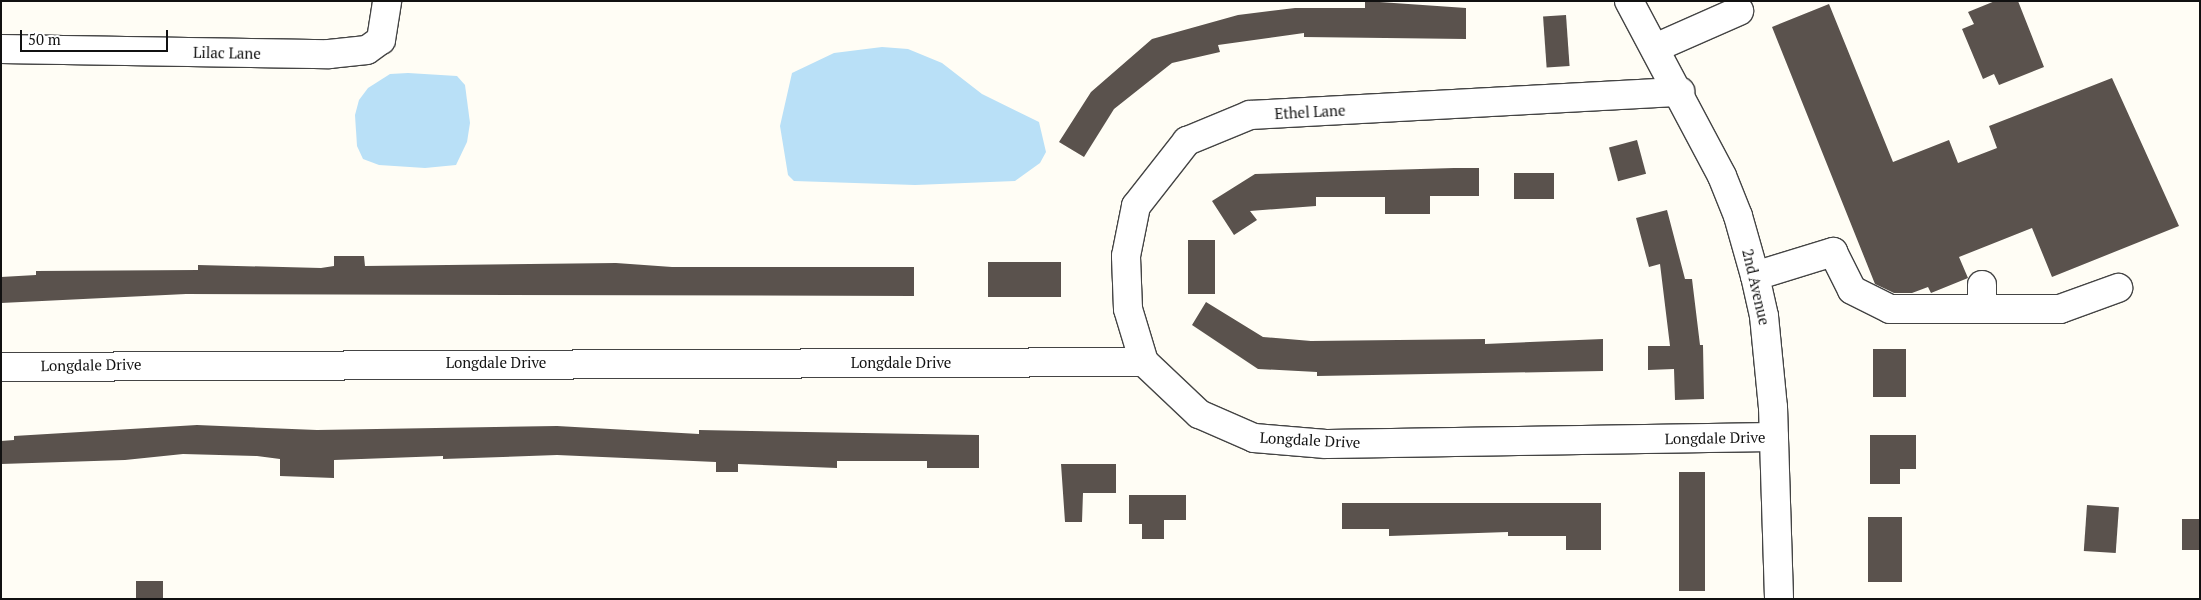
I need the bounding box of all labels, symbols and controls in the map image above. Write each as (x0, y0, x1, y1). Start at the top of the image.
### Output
scale bar (22, 20, 170, 52)
text: 50 m (28, 29, 61, 49)
street label: Lilac Lane (193, 43, 261, 63)
street label: Ethel Lane (1274, 101, 1346, 123)
street label: 2nd Avenue (1738, 247, 1774, 327)
street label: Longdale Drive (446, 354, 546, 372)
street label: Longdale Drive (851, 354, 951, 372)
street label: Longdale Drive (40, 355, 142, 375)
street label: Longdale Drive (1259, 428, 1361, 452)
street label: Longdale Drive (1664, 428, 1766, 448)

